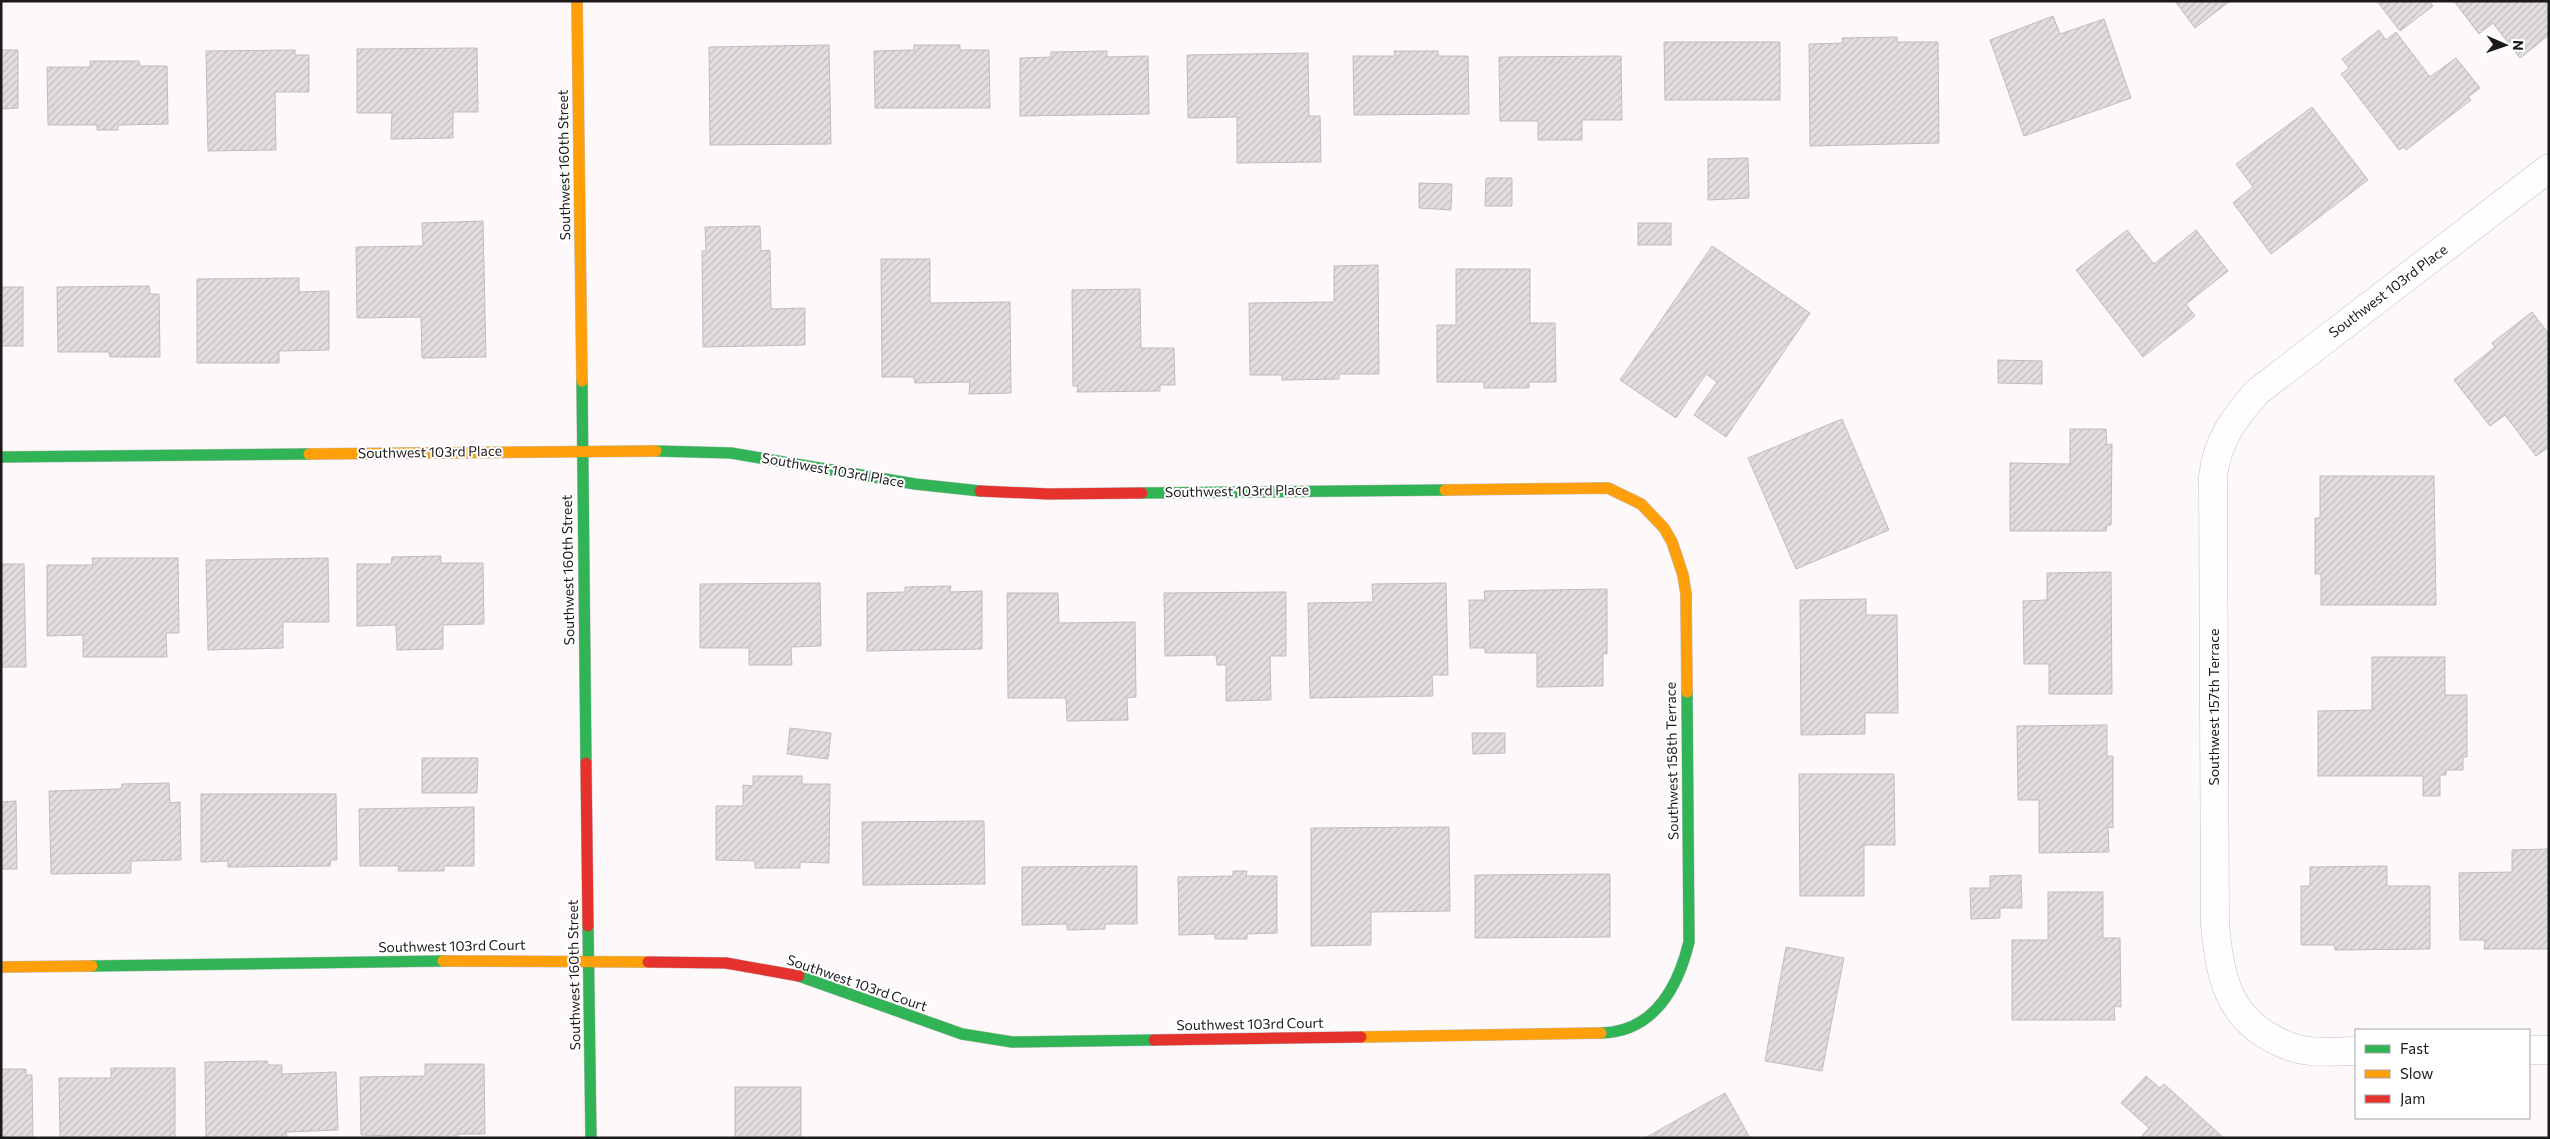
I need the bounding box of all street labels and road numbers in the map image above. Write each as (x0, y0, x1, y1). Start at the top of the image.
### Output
street label: Southwest 160th Street (554, 89, 573, 241)
street label: Southwest 103rd Place (2325, 240, 2450, 341)
street label: Southwest 103rd Place (358, 442, 502, 461)
street label: Southwest 103rd Place (761, 449, 906, 490)
street label: Southwest 103rd Place (1165, 481, 1309, 500)
street label: Southwest 160th Street (558, 494, 577, 646)
street label: Southwest 157th Terrace (2205, 629, 2222, 785)
street label: Southwest 158th Terrace (1662, 682, 1681, 840)
street label: Southwest 160th Street (564, 899, 583, 1051)
street label: Southwest 103rd Court (378, 936, 526, 955)
street label: Southwest 103rd Court (785, 950, 930, 1015)
street label: Southwest 103rd Court (1176, 1014, 1324, 1033)

